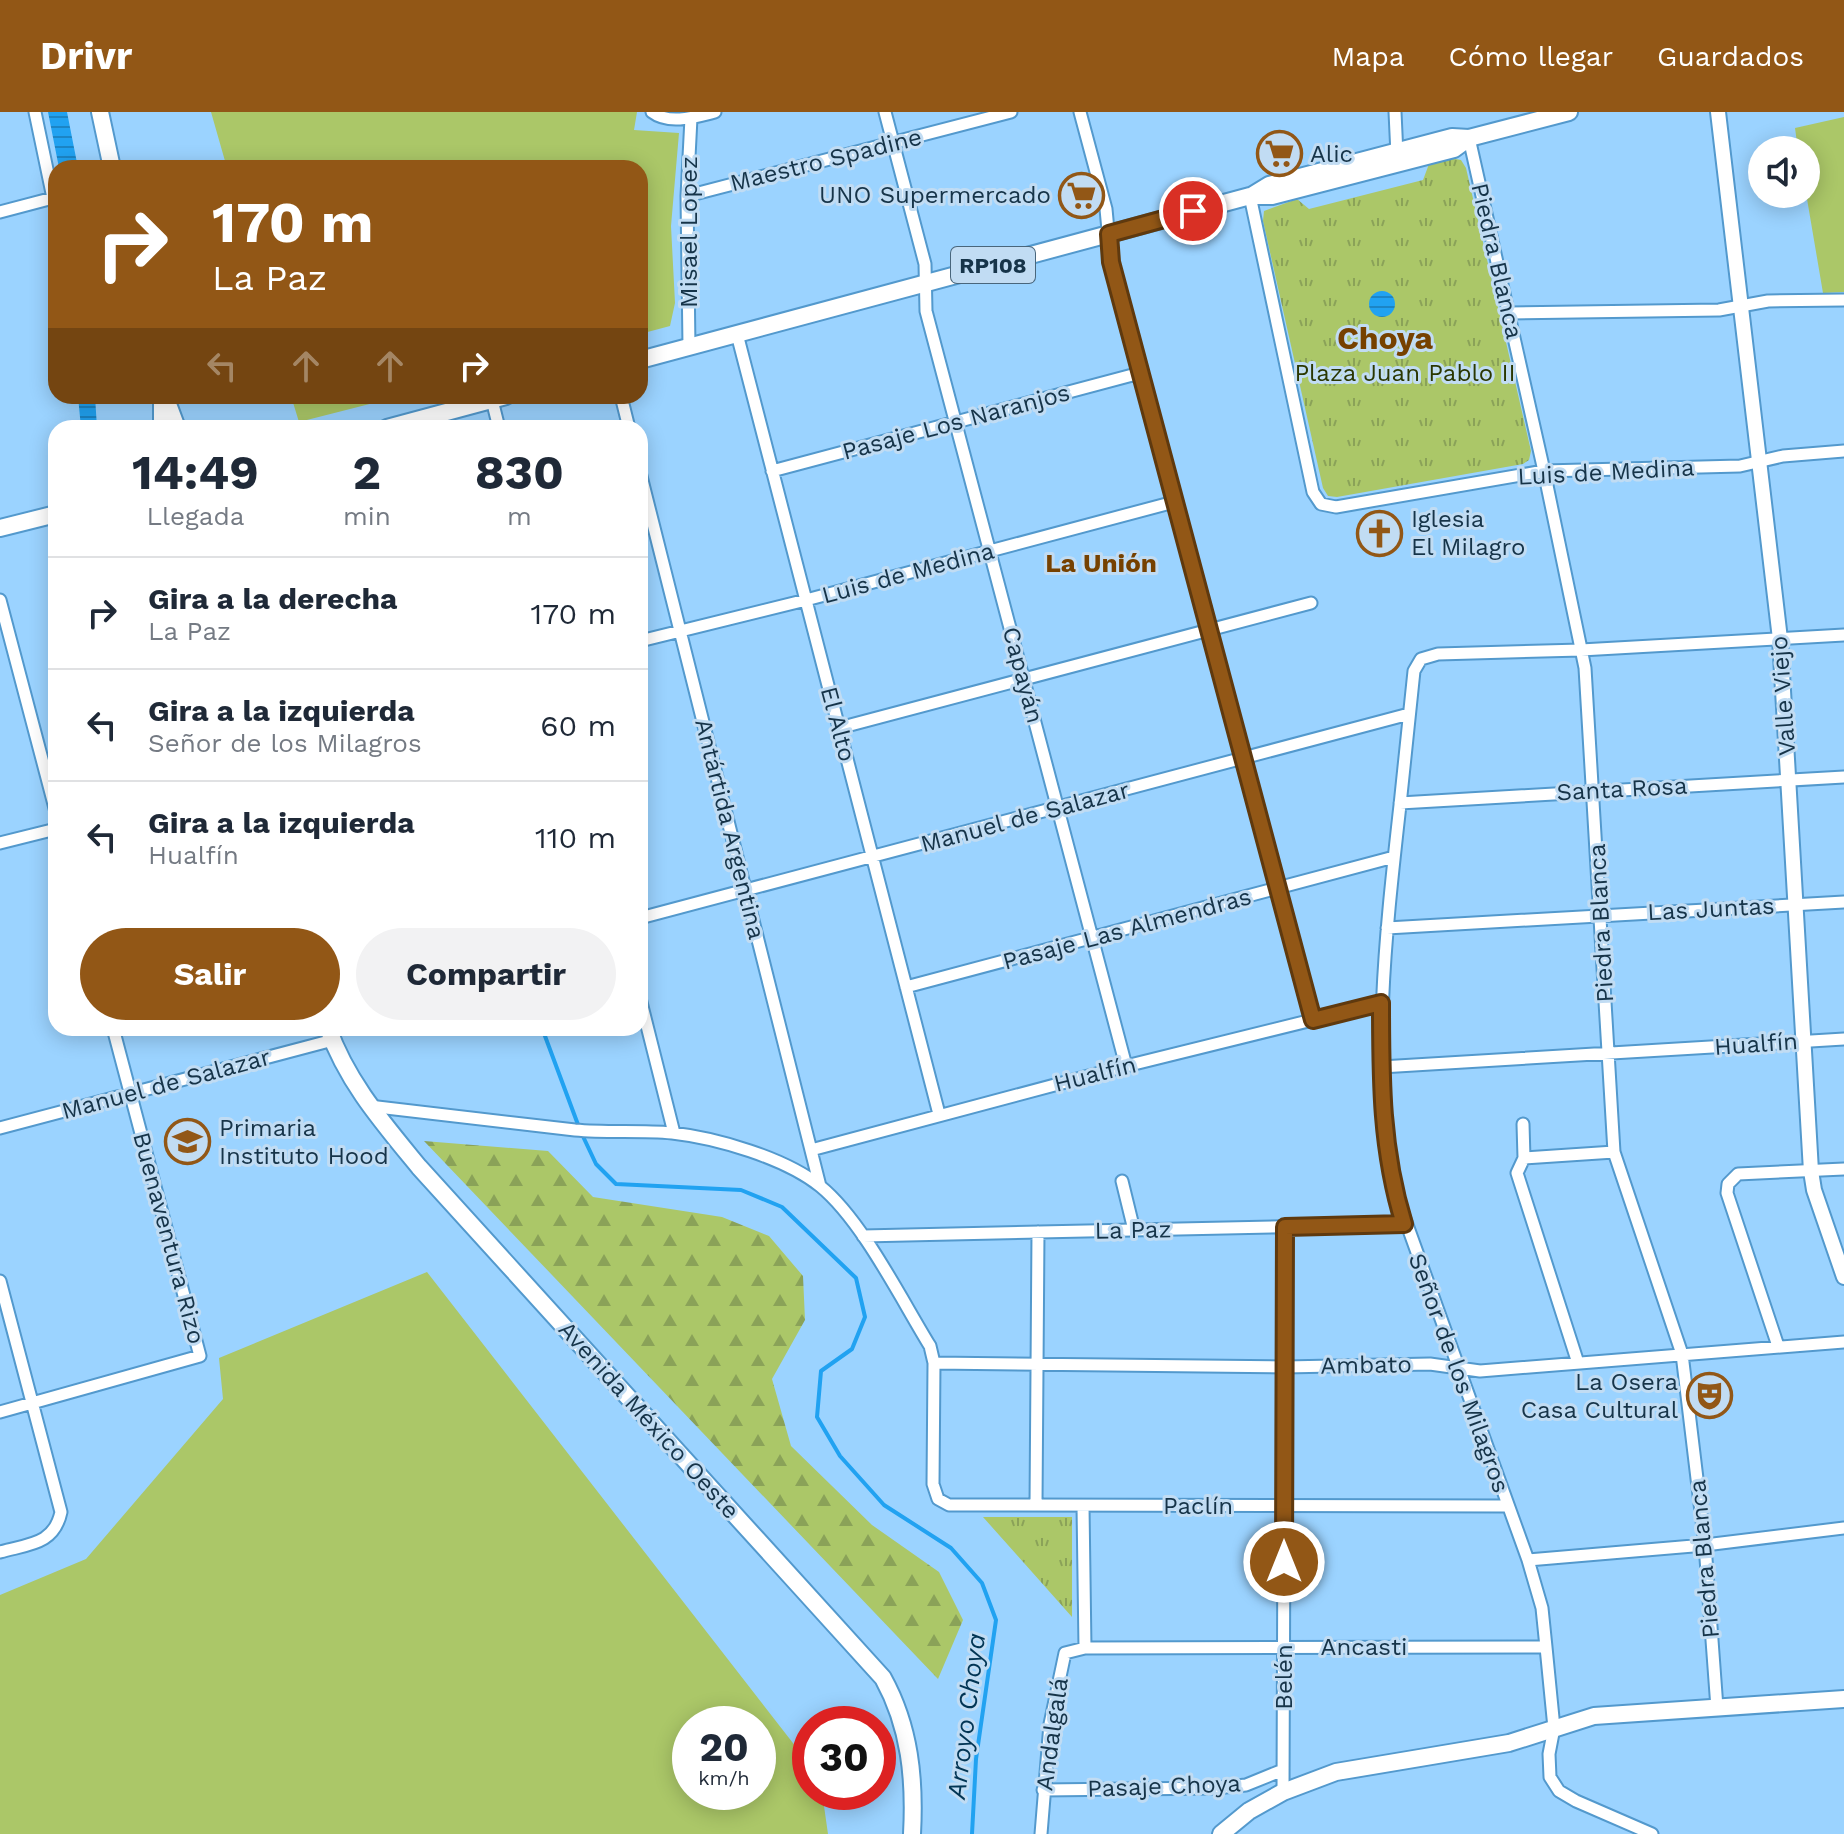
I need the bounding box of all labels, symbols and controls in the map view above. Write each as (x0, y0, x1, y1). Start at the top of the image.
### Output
text: Drivr (40, 34, 132, 78)
text: Mapa (1332, 40, 1405, 73)
text: Cómo llegar (1449, 40, 1613, 73)
text: Guardados (1657, 40, 1804, 73)
street label: Maestro Spadine (727, 123, 925, 197)
supermarket icon: Alic (1255, 130, 1303, 178)
map controls (1748, 136, 1820, 208)
button: sound (1748, 136, 1820, 208)
place label: Alic (1310, 140, 1353, 168)
street label: Misael Lopez (675, 156, 703, 308)
supermarket icon: UNO Supermercado (1058, 171, 1106, 219)
pin (1159, 177, 1227, 245)
street label: Piedra Blanca (1465, 180, 1529, 342)
place label: UNO Supermercado (819, 181, 1051, 209)
icon: arrive (1171, 189, 1215, 233)
text: 170 m (212, 190, 374, 256)
icon: right (80, 192, 184, 296)
road number: RP108 (951, 247, 1035, 283)
text: La Paz (212, 257, 327, 299)
district label: Choya (1337, 319, 1434, 357)
icon: left (200, 344, 244, 388)
icon: ahead (284, 344, 328, 388)
icon: ahead (368, 344, 412, 388)
icon: right (452, 344, 496, 388)
park label: Plaza Juan Pablo II (1294, 359, 1516, 387)
street label: Pasaje Los Naranjos (839, 378, 1073, 466)
text: 14:49 (132, 444, 259, 501)
text: 2 (353, 444, 381, 501)
text: 830 (475, 444, 564, 501)
street label: Luis de Medina (1517, 453, 1695, 491)
text: Llegada (146, 501, 245, 531)
text: min (343, 501, 391, 531)
text: m (507, 501, 532, 531)
place label: Iglesia El Milagro (1411, 505, 1525, 561)
church icon: Iglesia El Milagro (1356, 509, 1404, 557)
street label: Luis de Medina (819, 537, 997, 609)
district label: La Unión (1045, 548, 1157, 578)
text: Gira a la derecha (148, 581, 397, 616)
icon: right (80, 591, 124, 635)
text: 170 m (531, 596, 616, 631)
text: La Paz (148, 616, 231, 646)
street label: Capayán (997, 624, 1049, 726)
street label: Valle Viejo (1765, 635, 1801, 757)
street label: El Alto (815, 684, 861, 764)
text: Gira a la izquierda (148, 693, 415, 728)
icon: left (80, 703, 124, 747)
text: 60 m (540, 708, 616, 743)
street label: Antártida Argentina (689, 716, 771, 942)
text: Señor de los Milagros (148, 728, 422, 758)
street label: Santa Rosa (1556, 772, 1688, 806)
street label: Manuel de Salazar (918, 776, 1133, 858)
text: Gira a la izquierda (148, 805, 415, 840)
icon: left (80, 815, 124, 859)
text: 110 m (535, 820, 616, 855)
text: Hualfín (148, 840, 239, 870)
street label: Piedra Blanca (1583, 843, 1619, 1003)
street label: Pasaje Las Almendras (1000, 882, 1254, 976)
street label: Las Juntas (1647, 892, 1775, 926)
button: Salir (80, 928, 340, 1020)
button: Compartir (356, 928, 616, 1020)
street label: Hualfín (1713, 1027, 1799, 1061)
street label: Manuel de Salazar (59, 1043, 274, 1125)
street label: Hualfín (1051, 1050, 1139, 1098)
place label: Primaria Instituto Hood (219, 1114, 389, 1170)
school or university icon: Primaria Instituto Hood (164, 1118, 212, 1166)
street label: Buenaventura Rizo (127, 1129, 211, 1347)
street label: La Paz (1094, 1215, 1172, 1245)
street label: Señor de los Milagros (1403, 1250, 1515, 1496)
street label: Avenida México Oeste (553, 1315, 745, 1525)
street label: Ambato (1320, 1350, 1412, 1380)
place label: La Osera Casa Cultural (1521, 1368, 1679, 1424)
theatre icon: La Osera Casa Cultural (1685, 1372, 1733, 1420)
street label: Piedra Blanca (1683, 1479, 1725, 1639)
street label: Paclín (1163, 1492, 1233, 1520)
position arrow (1242, 1520, 1326, 1604)
water label: Arroyo Choya (941, 1631, 991, 1801)
street label: Ancasti (1321, 1633, 1407, 1661)
street label: Belén (1270, 1644, 1298, 1710)
street label: Andalgalá (1030, 1676, 1074, 1792)
speed limit sign: 30 (792, 1706, 896, 1810)
text: 20 (699, 1724, 749, 1771)
text: km/h (698, 1766, 750, 1790)
street label: Pasaje Choya (1087, 1769, 1241, 1803)

